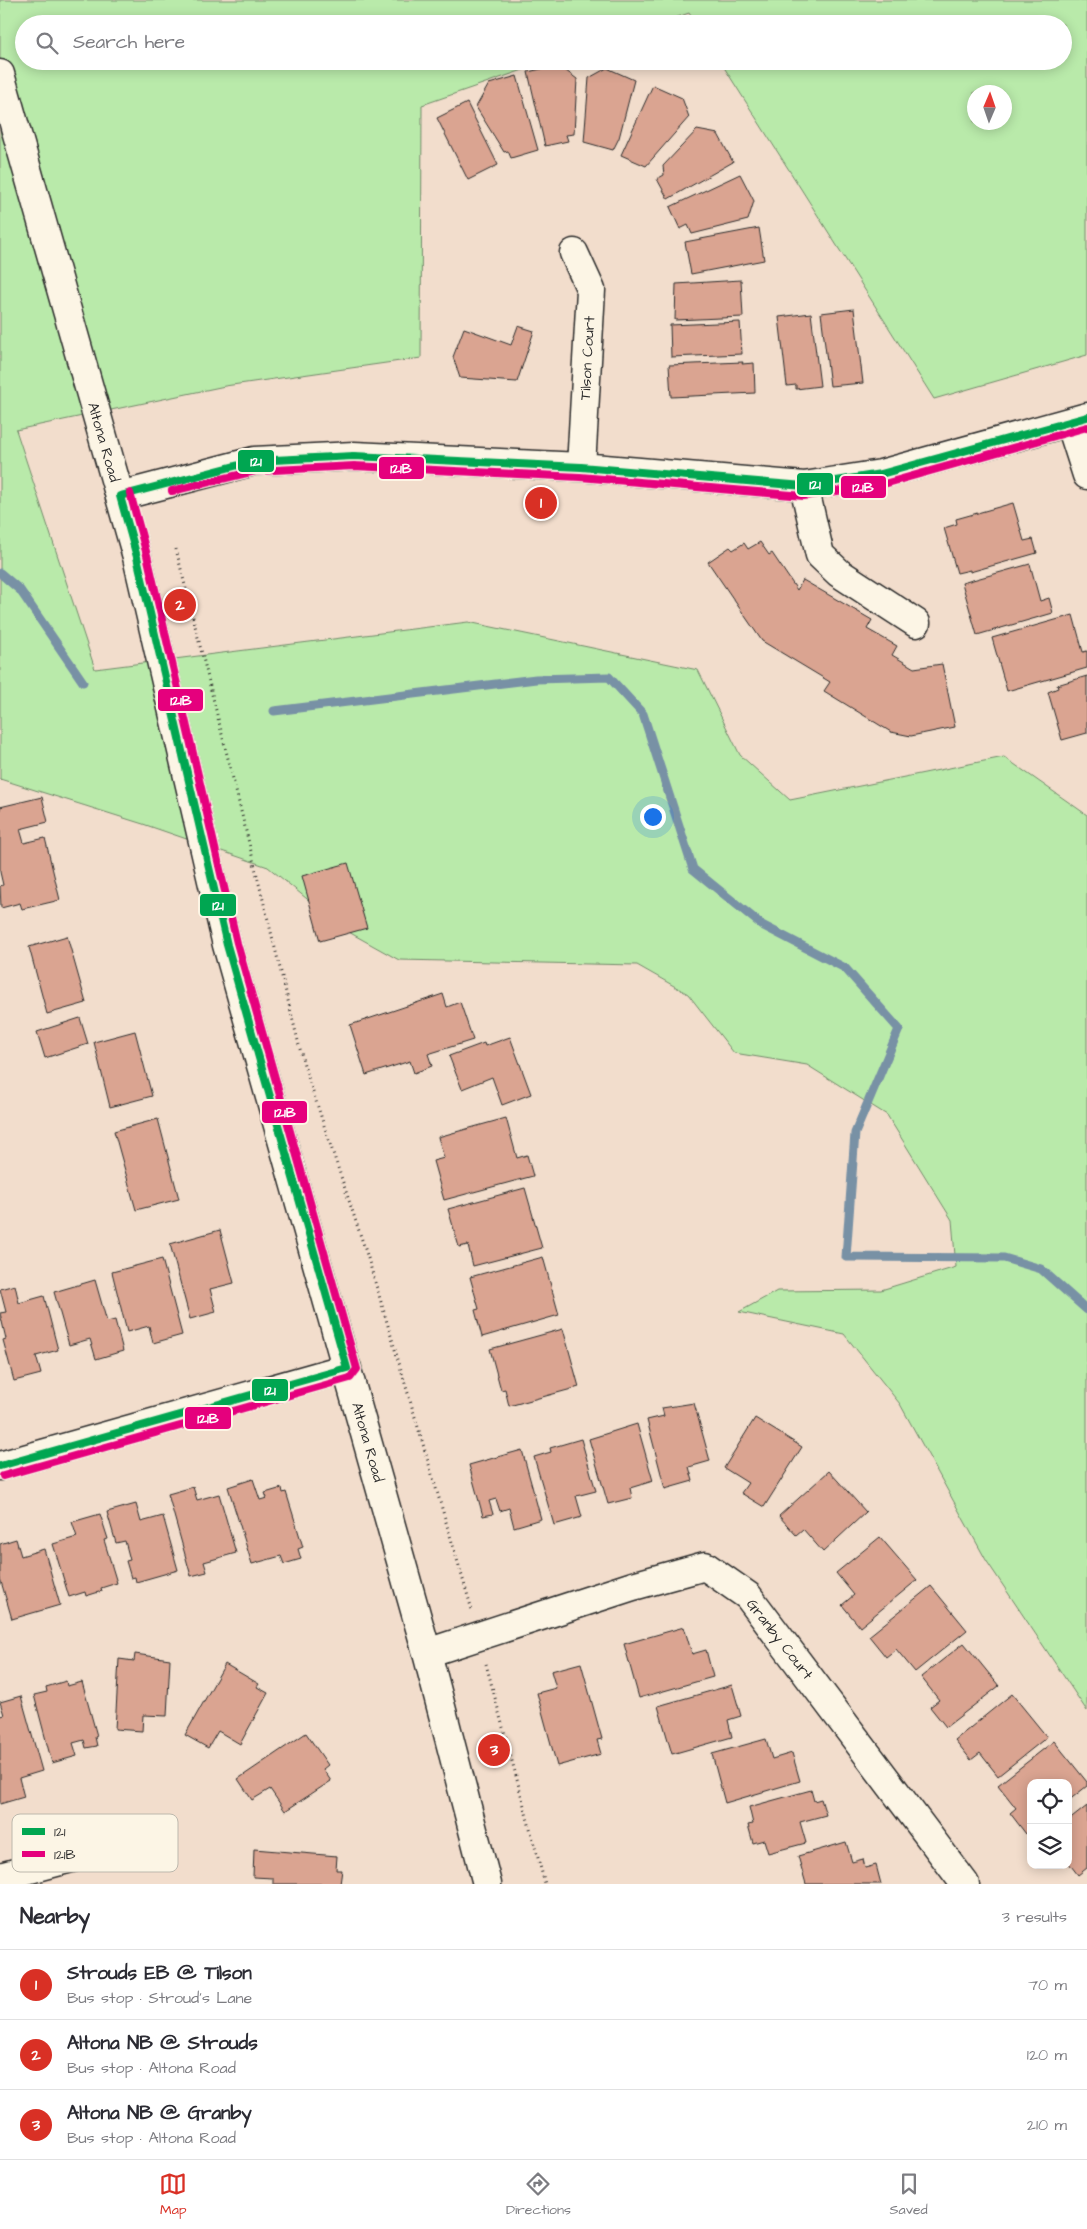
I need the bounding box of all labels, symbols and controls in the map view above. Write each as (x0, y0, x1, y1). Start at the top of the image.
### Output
search box (15, 15, 1072, 70)
icon: search (33, 29, 61, 57)
text: Search here (73, 29, 185, 56)
north arrow (967, 85, 1012, 130)
street label: Tilson Court (575, 315, 600, 401)
street label: Altona Road (82, 400, 125, 485)
line badge: 121 (237, 449, 275, 473)
text: 121 (250, 452, 262, 472)
line badge: 121B (378, 456, 425, 480)
text: 121B (390, 459, 412, 479)
line badge: 121 (796, 472, 834, 496)
text: 121 (809, 475, 821, 495)
line badge: 121B (840, 475, 887, 499)
text: 121B (852, 478, 874, 498)
pin: 1 (525, 484, 557, 522)
pin: 2 (164, 586, 196, 624)
line badge: 121B (157, 688, 204, 712)
text: 121B (170, 691, 192, 711)
your location (640, 804, 666, 830)
line badge: 121 (199, 893, 237, 917)
text: 121 (212, 896, 224, 916)
line badge: 121B (261, 1100, 308, 1124)
text: 121B (274, 1103, 296, 1123)
line badge: 121 (251, 1378, 289, 1402)
text: 121 (264, 1381, 276, 1401)
street label: Altona Road (346, 1400, 389, 1485)
line badge: 121B (184, 1406, 232, 1430)
text: 121B (197, 1409, 219, 1429)
street label: Granby Court (741, 1594, 818, 1685)
pin: 3 (478, 1731, 510, 1769)
map controls (1027, 1779, 1072, 1869)
button: locate (1027, 1779, 1072, 1824)
legend (12, 1814, 178, 1872)
text: 121 (54, 1822, 66, 1842)
button: layers (1027, 1824, 1072, 1869)
text: 121B (54, 1845, 76, 1865)
text: Nearby (20, 1902, 90, 1931)
text: 3 results (1002, 1906, 1067, 1928)
text: Strouds EB @ Tilson (67, 1960, 252, 1987)
text: 1 (35, 1974, 37, 1996)
text: 70 m (1028, 1974, 1067, 1996)
text: Bus stop · Stroud's Lane (67, 1987, 252, 2009)
text: Altona NB @ Strouds (67, 2030, 258, 2057)
text: 2 (31, 2044, 41, 2066)
text: 120 m (1027, 2044, 1067, 2066)
text: Bus stop · Altona Road (67, 2057, 236, 2079)
text: Altona NB @ Granby (67, 2100, 252, 2127)
text: 3 (32, 2114, 40, 2136)
text: 210 m (1027, 2114, 1067, 2136)
text: Bus stop · Altona Road (67, 2127, 236, 2149)
tab: Map (159, 2170, 187, 2220)
tab: Directions (506, 2170, 571, 2220)
tab: Saved (890, 2170, 928, 2220)

